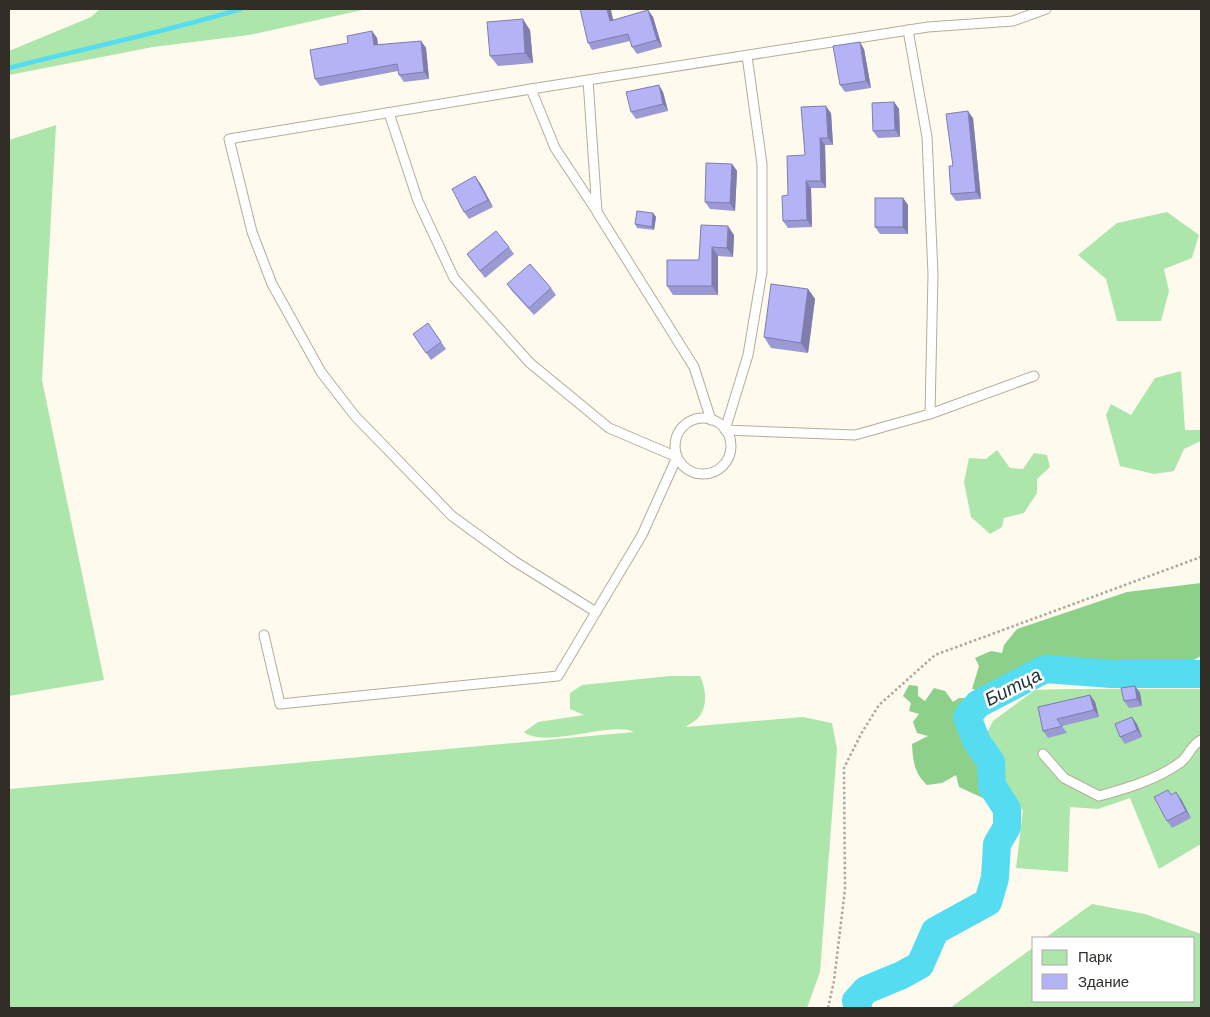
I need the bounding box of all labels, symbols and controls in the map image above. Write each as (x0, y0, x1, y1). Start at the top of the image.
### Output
water label: Битца (980, 662, 1046, 712)
legend (1032, 937, 1195, 1002)
text: Парк (1078, 947, 1112, 967)
text: Здание (1078, 972, 1129, 992)

